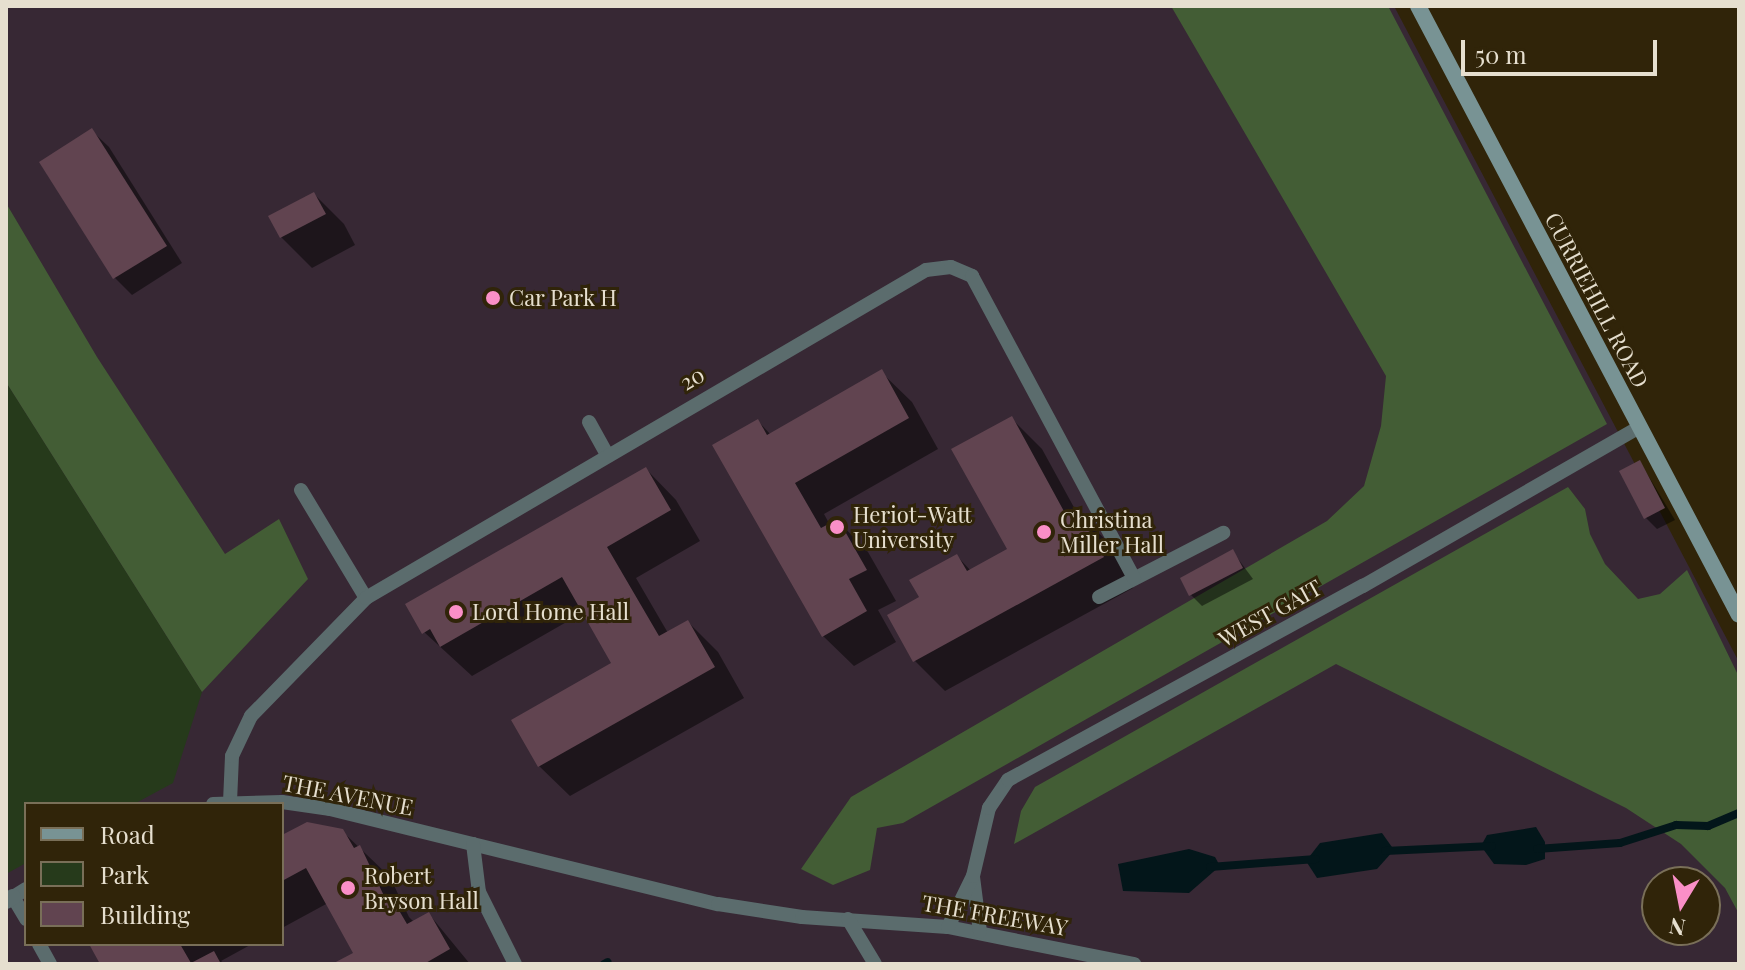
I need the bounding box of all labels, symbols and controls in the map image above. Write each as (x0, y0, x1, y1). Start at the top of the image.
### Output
scale bar (1465, 24, 1661, 74)
text: 50 m (1475, 38, 1527, 70)
street label: CURRIEHILL ROAD (1540, 208, 1654, 392)
place label: Car Park H (509, 285, 618, 311)
marker: Car Park H (484, 289, 502, 307)
street label: 20 (675, 361, 709, 395)
place label: Heriot-Watt University (853, 501, 972, 552)
place label: Christina Miller Hall (1060, 506, 1164, 558)
marker: Heriot-Watt University (828, 518, 846, 536)
marker: Christina Miller Hall (1035, 523, 1053, 541)
street label: WEST GAIT (1214, 574, 1326, 652)
place label: Lord Home Hall (472, 599, 629, 625)
marker: Lord Home Hall (447, 603, 465, 621)
street label: THE AVENUE (280, 769, 416, 821)
legend (24, 802, 284, 946)
text: Road (100, 818, 155, 850)
text: Park (100, 858, 149, 890)
place label: Robert Bryson Hall (364, 862, 479, 914)
north arrow (1641, 866, 1721, 946)
marker: Robert Bryson Hall (339, 879, 357, 897)
street label: THE FREEWAY (920, 889, 1070, 941)
text: Building (100, 898, 190, 930)
text: N (1667, 912, 1688, 944)

